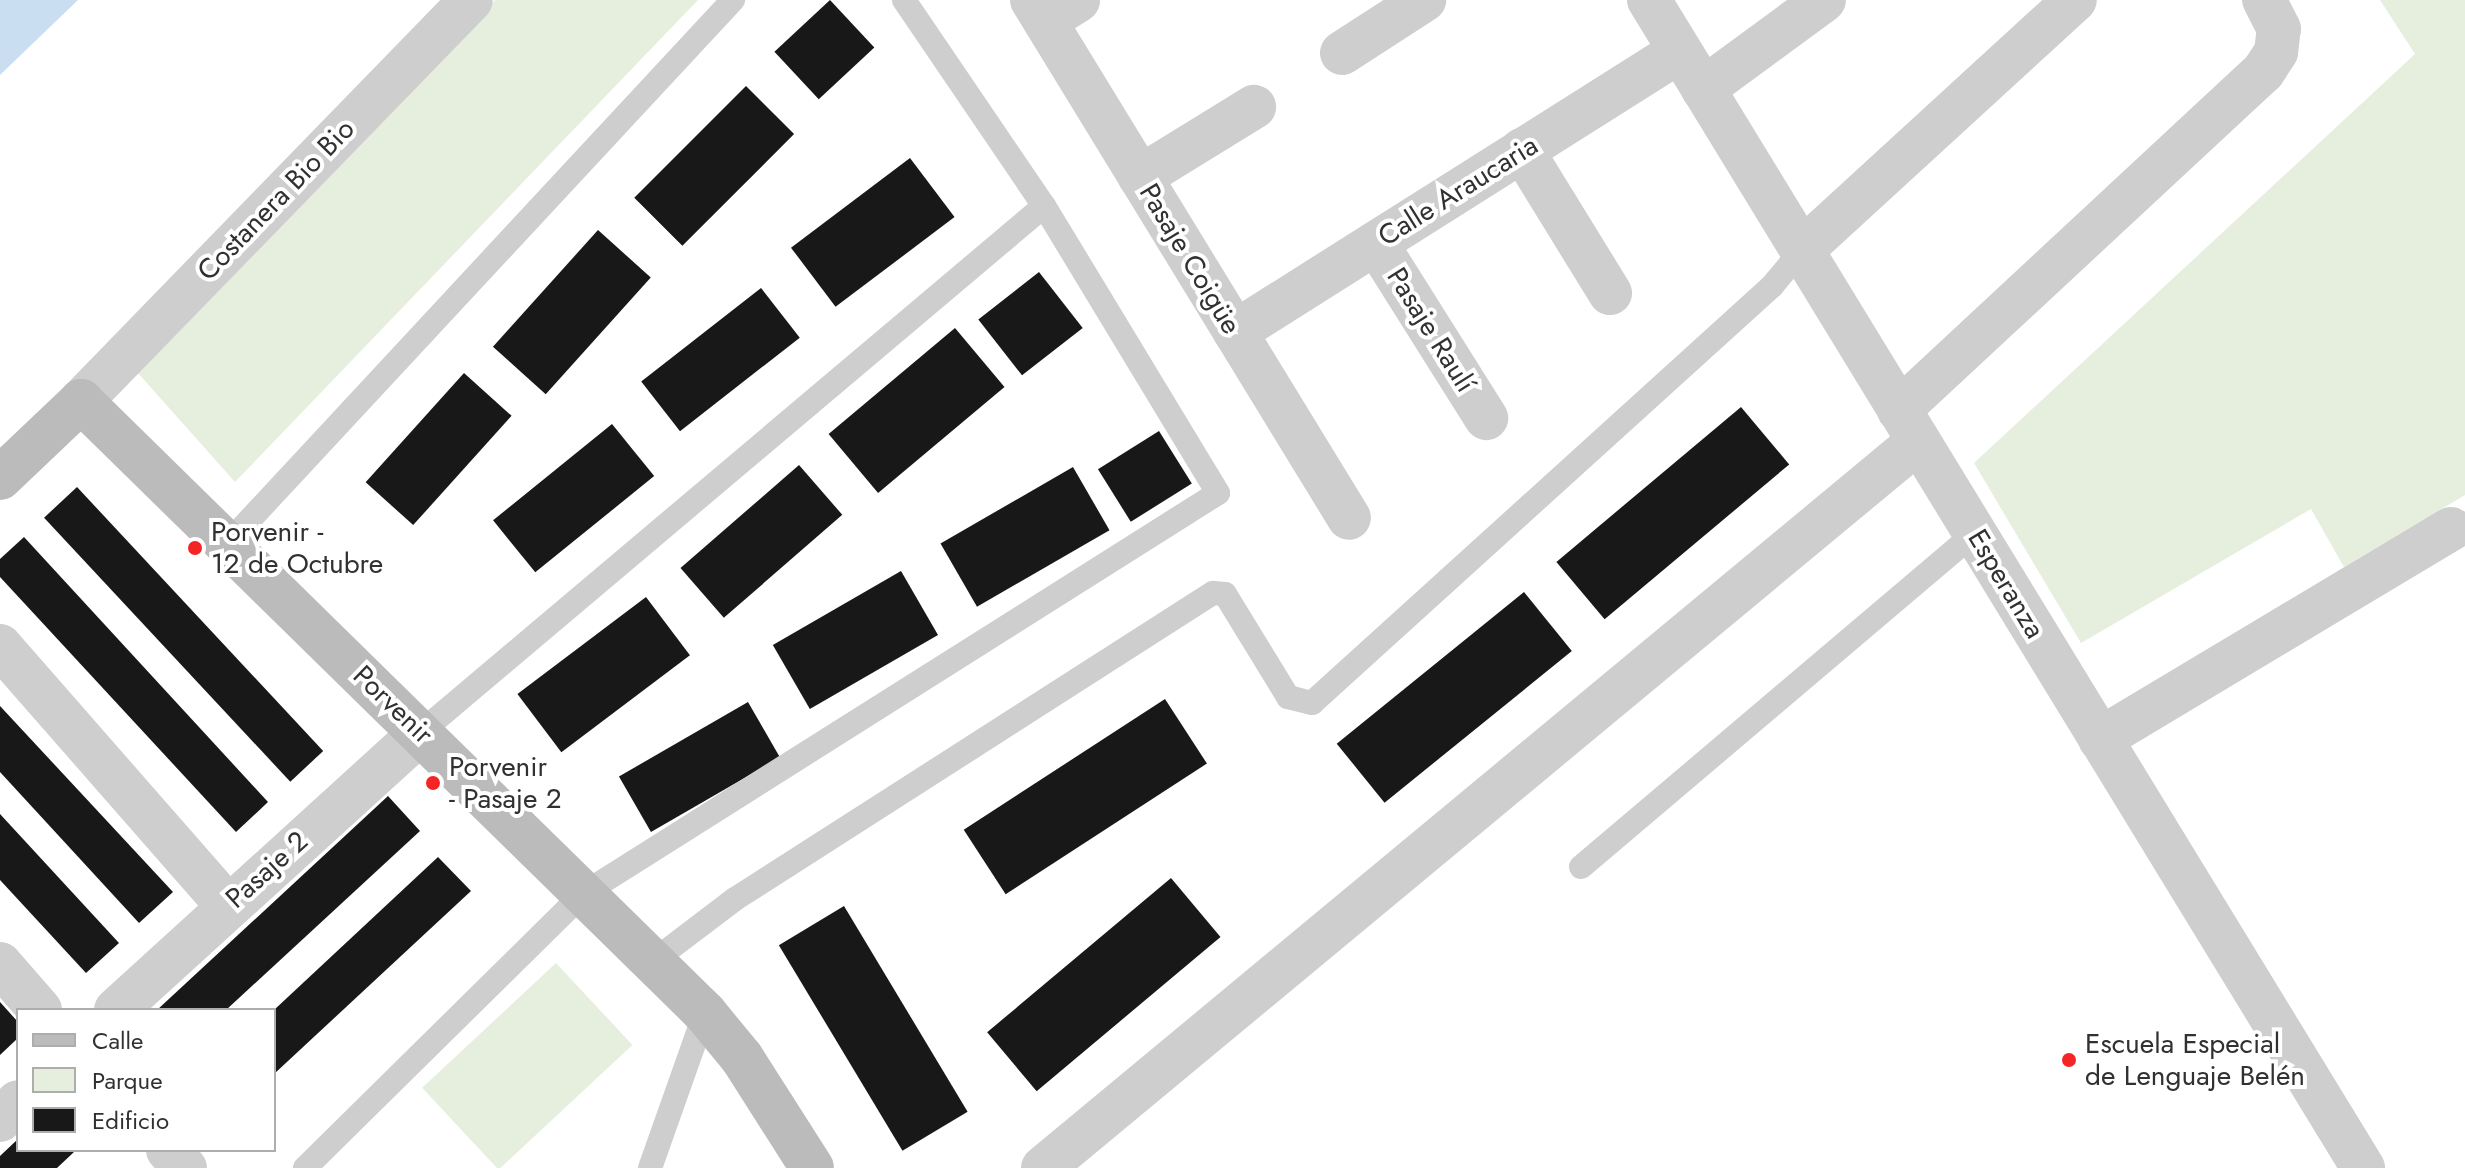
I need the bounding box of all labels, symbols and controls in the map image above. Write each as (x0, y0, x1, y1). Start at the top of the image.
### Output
street label: Costanera Bio Bio (191, 112, 361, 288)
street label: Calle Araucaria (1372, 129, 1544, 253)
street label: Pasaje Coigüe (1132, 178, 1248, 340)
street label: Pasaje Raulí (1380, 262, 1482, 398)
place label: Porvenir - 12 de Octubre (211, 515, 383, 581)
street label: Esperanza (1960, 523, 2052, 645)
marker: Porvenir - 12 de Octubre (186, 539, 204, 557)
street label: Porvenir (346, 659, 440, 751)
place label: Porvenir - Pasaje 2 (449, 750, 562, 816)
marker: Porvenir - Pasaje 2 (424, 774, 442, 792)
street label: Pasaje 2 (219, 825, 315, 915)
legend (16, 1008, 276, 1152)
text: Calle (92, 1023, 143, 1058)
place label: Escuela Especial de Lenguaje Belén (2085, 1027, 2305, 1093)
marker: Escuela Especial de Lenguaje Belén (2060, 1051, 2078, 1069)
text: Parque (92, 1063, 163, 1098)
text: Edificio (92, 1103, 169, 1138)

